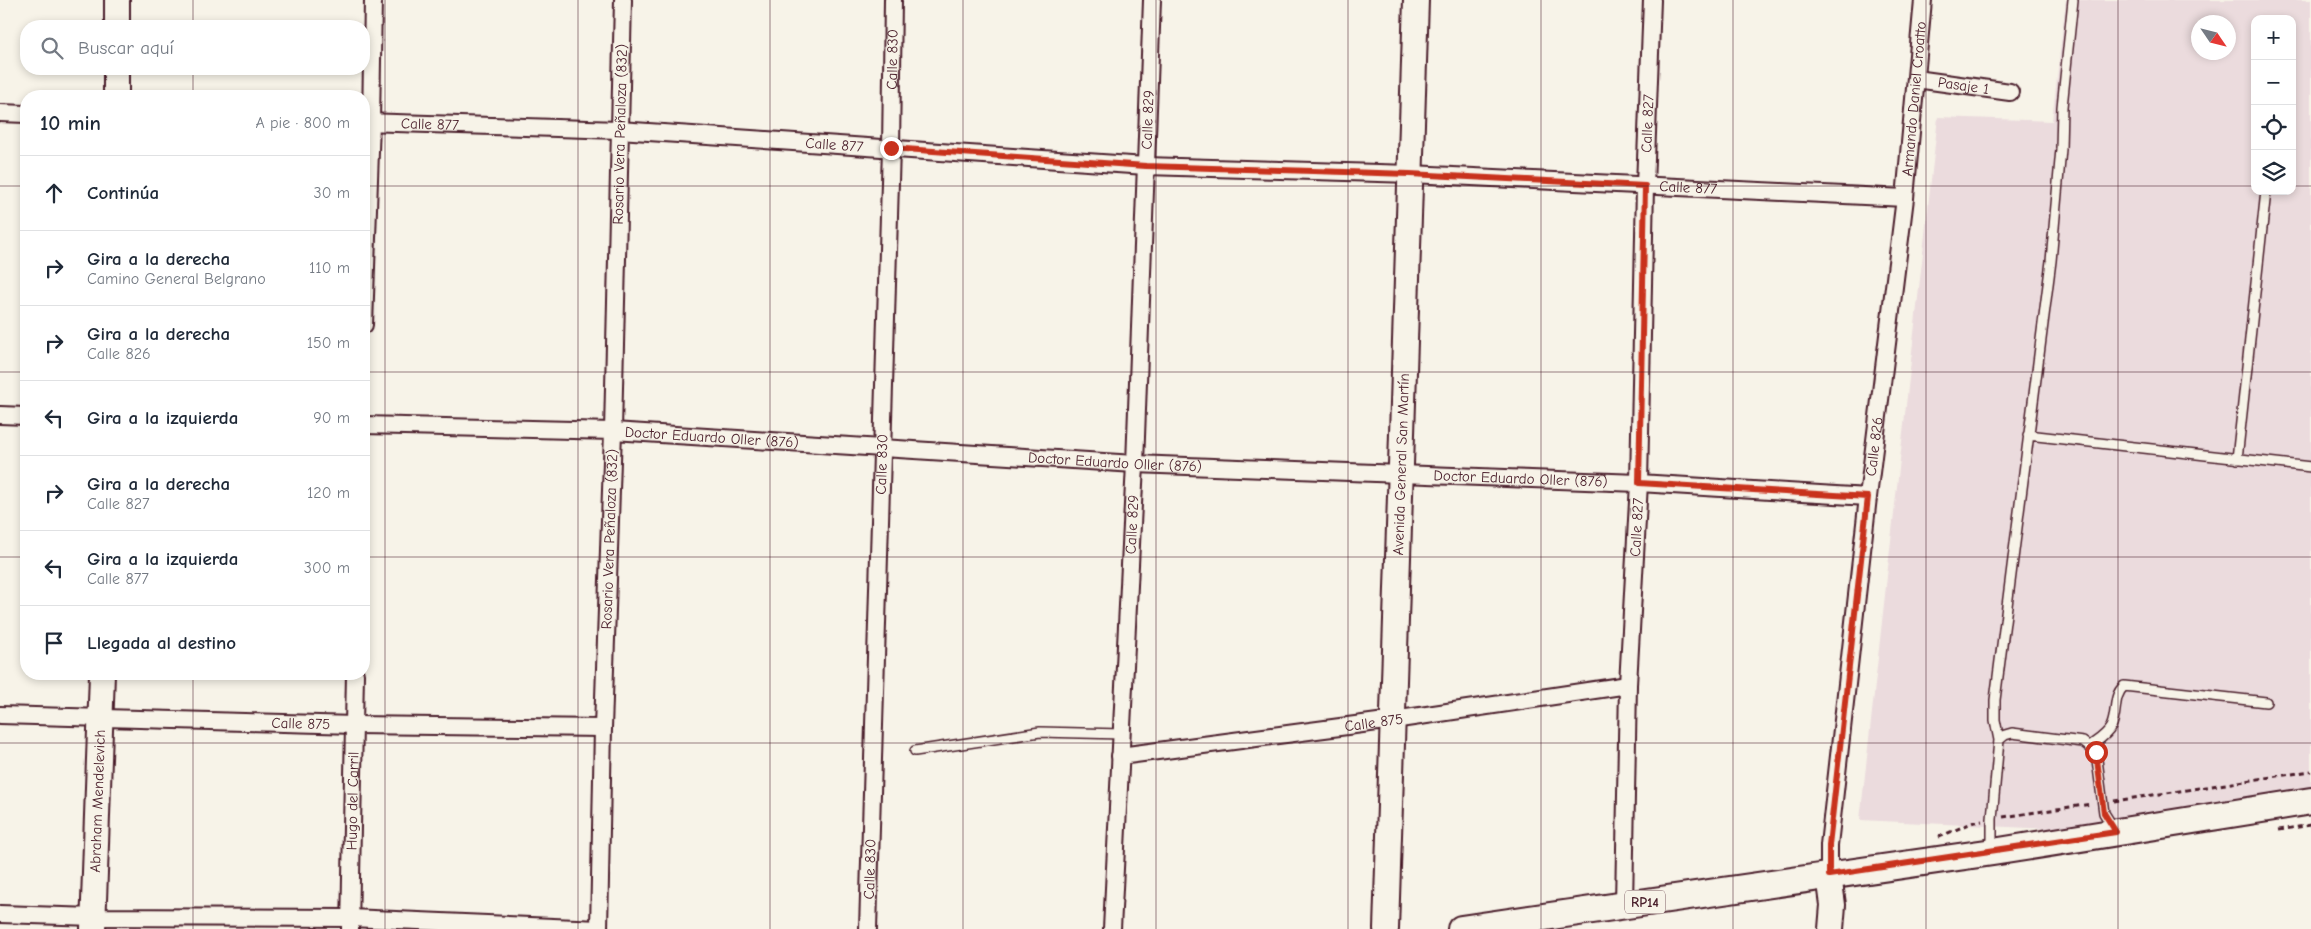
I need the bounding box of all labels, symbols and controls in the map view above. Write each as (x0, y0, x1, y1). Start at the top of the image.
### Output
north arrow (2191, 15, 2236, 60)
map controls (2251, 15, 2296, 195)
button: + (2251, 15, 2296, 60)
search box (20, 20, 370, 75)
street label: Armando Daniel Croatto (1898, 21, 1930, 177)
street label: Calle 830 (883, 29, 902, 90)
icon: search (38, 34, 66, 62)
text: Buscar aquí (78, 37, 174, 59)
street label: Rosario Vera Peñaloza (832) (609, 44, 631, 225)
button: − (2251, 60, 2296, 105)
street label: Pasaje 1 (1937, 73, 1990, 98)
street label: Calle 829 (1138, 90, 1158, 150)
street label: Calle 827 (1637, 94, 1657, 153)
button: locate (2251, 105, 2296, 150)
text: 10 min (40, 111, 101, 135)
text: A pie · 800 m (255, 114, 350, 132)
street label: Calle 877 (401, 114, 459, 134)
street label: Calle 877 (805, 134, 864, 156)
route end (880, 137, 903, 160)
button: layers (2251, 150, 2296, 195)
street label: Calle 877 (1659, 177, 1718, 198)
icon: ahead (40, 179, 68, 207)
text: Continúa (87, 182, 159, 204)
text: 30 m (314, 184, 350, 202)
text: Gira a la derecha (87, 248, 230, 270)
icon: right (40, 254, 68, 282)
text: 110 m (309, 259, 350, 277)
text: Camino General Belgrano (87, 270, 266, 288)
text: Gira a la derecha (87, 323, 230, 345)
icon: right (40, 329, 68, 357)
text: 150 m (307, 334, 350, 352)
text: Calle 826 (87, 345, 151, 363)
street label: Avenida General San Martín (1389, 373, 1413, 556)
icon: left (40, 404, 68, 432)
text: Gira a la izquierda (87, 407, 238, 429)
text: 90 m (313, 409, 350, 427)
street label: Calle 826 (1862, 416, 1887, 477)
street label: Doctor Eduardo Oller (876) (624, 423, 799, 452)
street label: Calle 830 (872, 434, 892, 495)
street label: Doctor Eduardo Oller (876) (1027, 448, 1202, 476)
street label: Rosario Vera Peñaloza (832) (597, 449, 621, 630)
street label: Doctor Eduardo Oller (876) (1433, 466, 1608, 491)
text: Gira a la derecha (87, 473, 230, 495)
icon: right (40, 479, 68, 507)
text: 120 m (307, 484, 350, 502)
street label: Calle 829 (1122, 494, 1142, 555)
text: Calle 827 (87, 495, 150, 513)
street label: Calle 827 (1626, 497, 1647, 557)
text: Gira a la izquierda (87, 548, 238, 570)
icon: left (40, 554, 68, 582)
text: 300 m (304, 559, 350, 577)
text: Calle 877 (87, 570, 149, 588)
icon: arrive (40, 629, 68, 657)
text: Llegada al destino (87, 632, 236, 654)
street label: Calle 875 (1343, 710, 1404, 735)
street label: Calle 875 (271, 714, 331, 733)
street label: Abraham Mendelevich (86, 729, 109, 873)
route start (2085, 741, 2108, 764)
street label: Hugo del Carril (343, 751, 362, 851)
street label: Calle 830 (860, 838, 880, 900)
road number: RP14 (1625, 890, 1665, 914)

